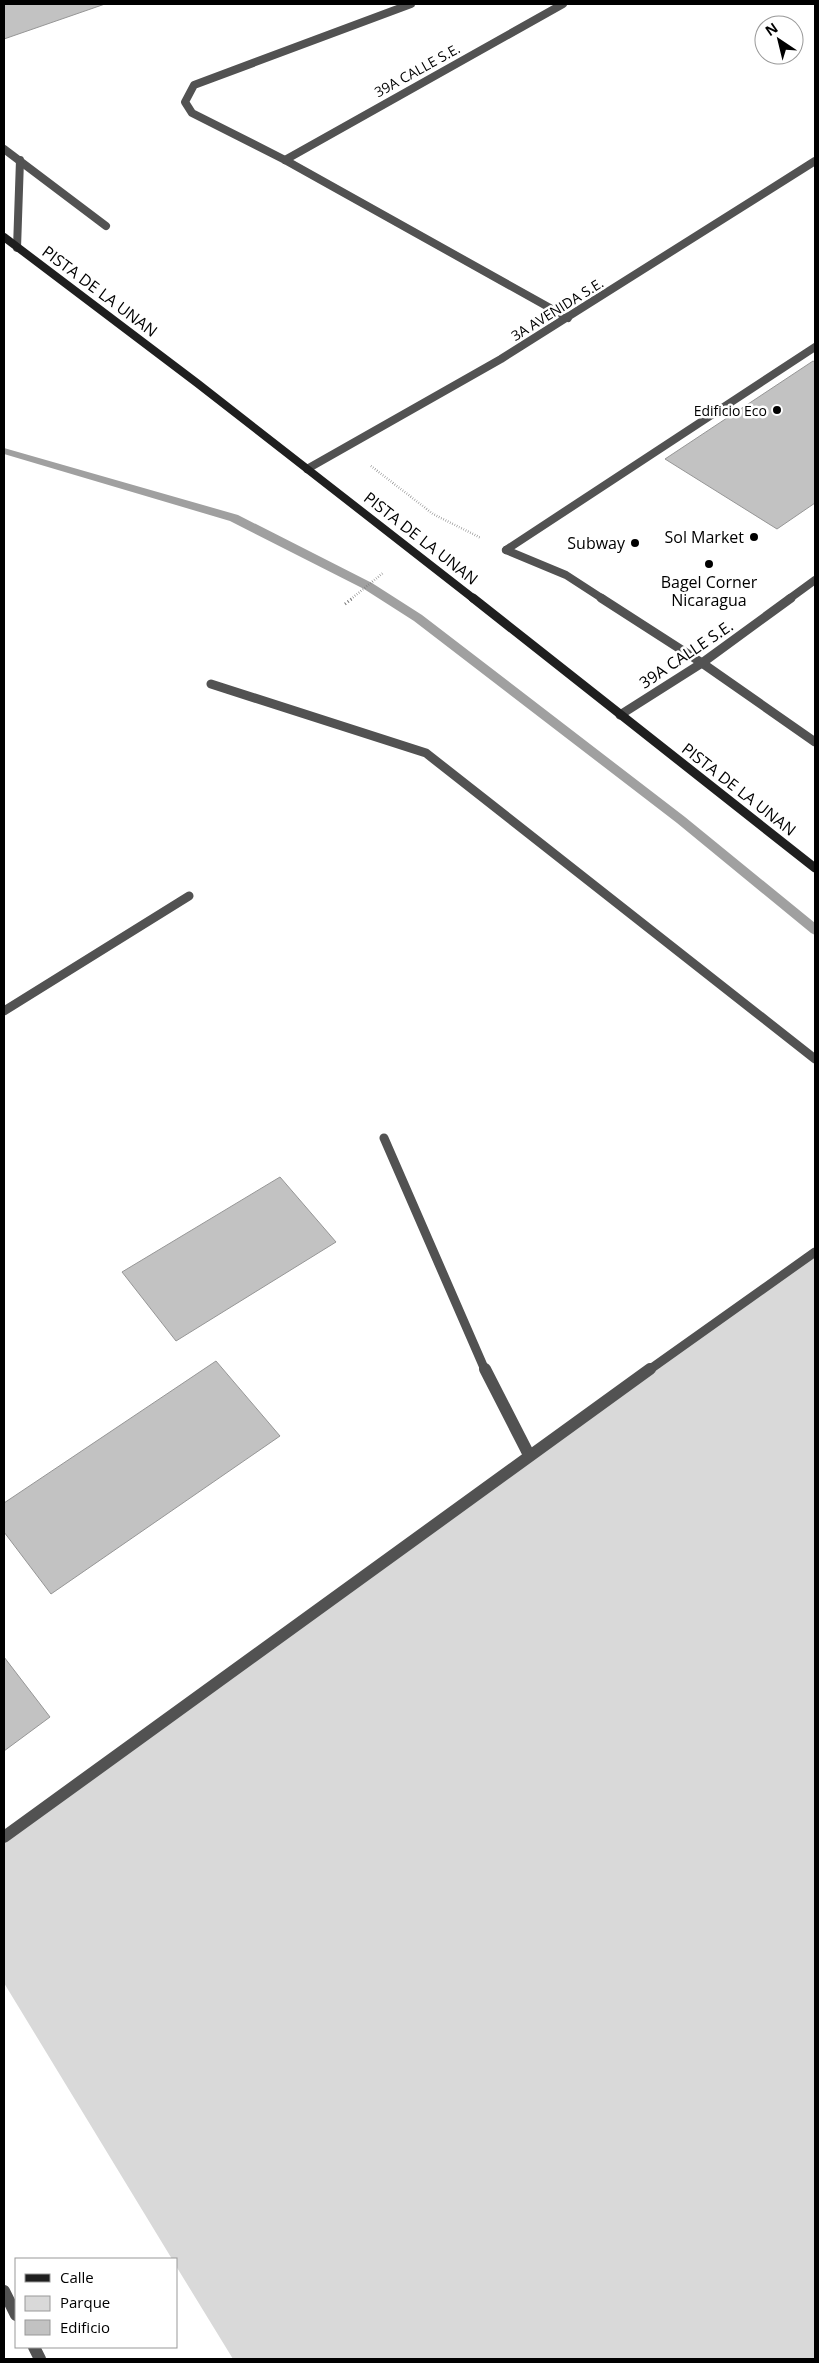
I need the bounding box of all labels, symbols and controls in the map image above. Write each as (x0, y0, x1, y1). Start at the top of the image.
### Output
north arrow (754, 15, 804, 65)
text: N (761, 18, 781, 40)
street label: 39A CALLE S.E. (371, 39, 463, 101)
street label: PISTA DE LA UNAN (38, 240, 162, 342)
street label: 3A AVENIDA S.E. (507, 273, 607, 345)
place label: Edificio Eco (694, 401, 767, 420)
marker: Edificio Eco (771, 404, 783, 416)
street label: PISTA DE LA UNAN (359, 487, 483, 589)
place label: Sol Market (664, 526, 744, 548)
marker: Sol Market (748, 531, 760, 543)
place label: Subway (567, 532, 626, 554)
marker: Subway (629, 537, 641, 549)
marker: Bagel Corner Nicaragua (703, 558, 715, 570)
place label: Bagel Corner Nicaragua (661, 571, 758, 611)
street label: 39A CALLE S.E. (635, 615, 737, 693)
street label: PISTA DE LA UNAN (677, 738, 801, 840)
legend (15, 2258, 178, 2348)
text: Calle (60, 2267, 94, 2287)
text: Parque (60, 2292, 110, 2312)
text: Edificio (60, 2317, 110, 2337)

